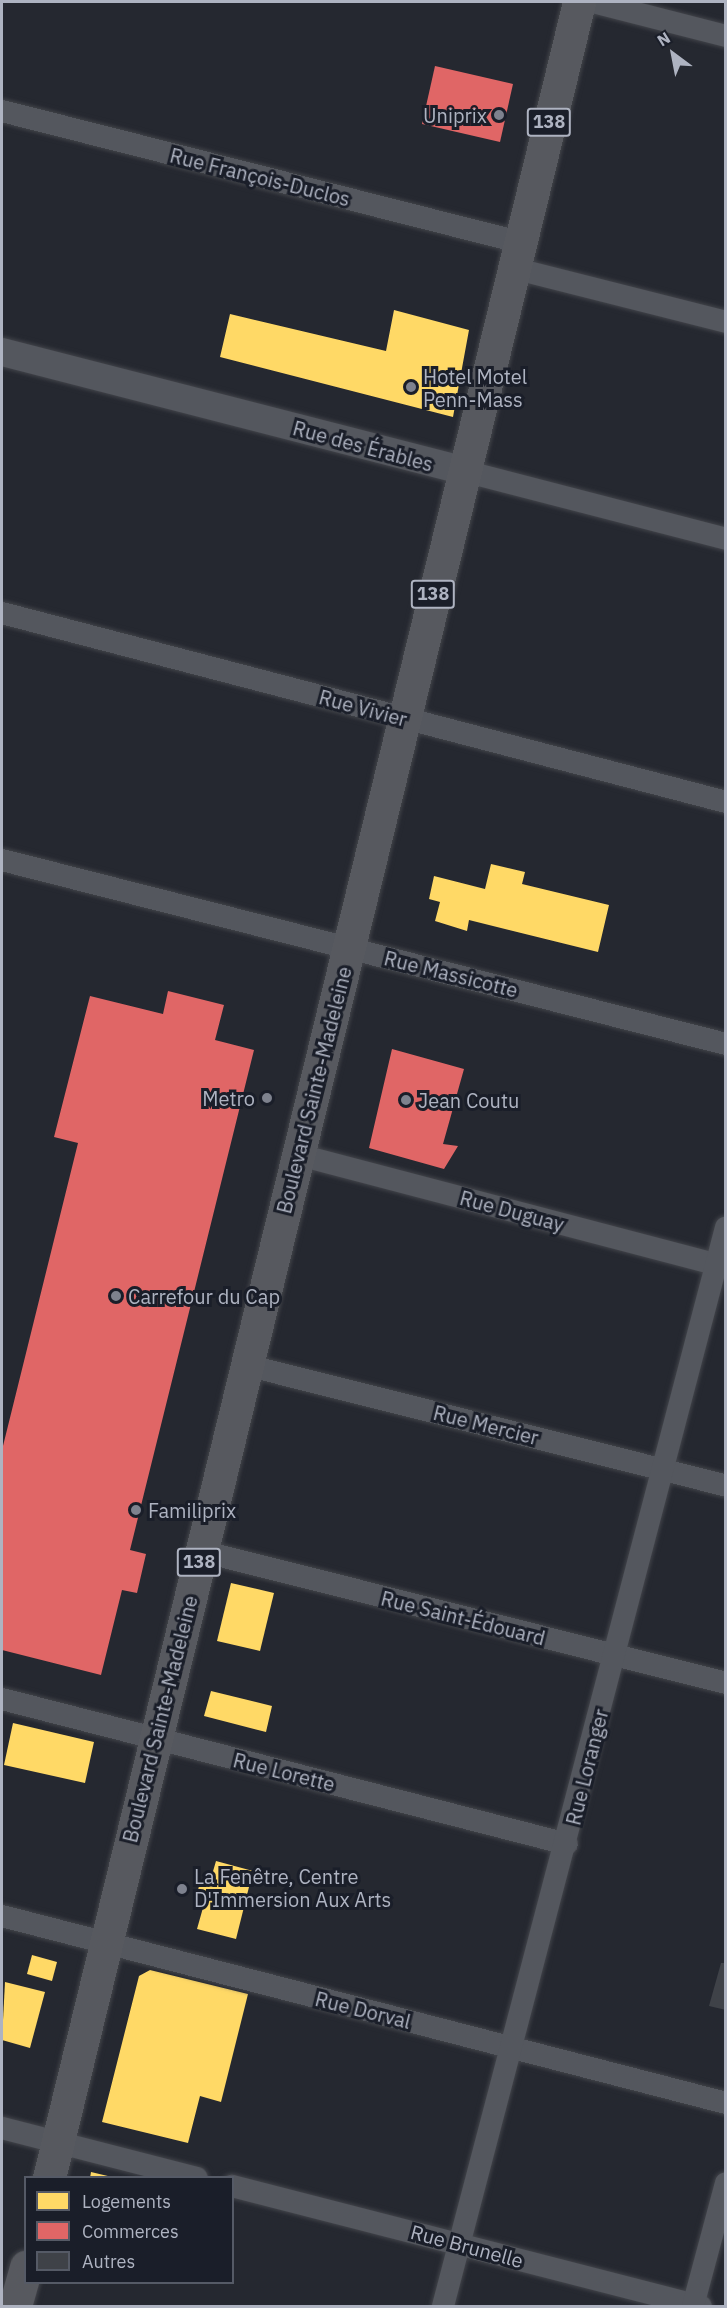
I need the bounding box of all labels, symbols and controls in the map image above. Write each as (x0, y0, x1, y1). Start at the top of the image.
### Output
north arrow (643, 24, 703, 84)
text: N (653, 27, 674, 50)
place label: Uniprix (423, 103, 487, 127)
road number: 138 (526, 107, 572, 137)
marker: Uniprix (492, 108, 506, 122)
street label: Rue François-Duclos (167, 143, 353, 211)
place label: Hotel Motel Penn-Mass (423, 364, 527, 411)
marker: Hotel Motel Penn-Mass (404, 380, 418, 394)
street label: Rue des Érables (290, 416, 436, 476)
road number: 138 (410, 579, 456, 609)
street label: Rue Vivier (316, 685, 410, 731)
street label: Rue Massicotte (382, 946, 520, 1002)
street label: Boulevard Sainte-Madeleine (272, 964, 356, 1216)
place label: Metro (202, 1086, 255, 1110)
place label: Jean Coutu (418, 1088, 519, 1112)
marker: Metro (260, 1091, 274, 1105)
marker: Jean Coutu (399, 1093, 413, 1107)
street label: Rue Duguay (457, 1186, 567, 1236)
place label: Carrefour du Cap (128, 1284, 280, 1308)
marker: Carrefour du Cap (109, 1289, 123, 1303)
street label: Rue Mercier (431, 1400, 541, 1450)
place label: Familiprix (148, 1498, 236, 1522)
marker: Familiprix (129, 1503, 143, 1517)
road number: 138 (176, 1547, 222, 1577)
street label: Rue Saint-Édouard (378, 1586, 548, 1650)
street label: Boulevard Sainte-Madeleine (118, 1593, 202, 1845)
street label: Rue Loranger (561, 1706, 613, 1828)
street label: Rue Lorette (231, 1748, 337, 1796)
place label: La Fenêtre, Centre D'Immersion Aux Arts (194, 1865, 391, 1912)
marker: La Fenêtre, Centre D'Immersion Aux Arts (175, 1882, 189, 1896)
street label: Rue Dorval (313, 1987, 413, 2033)
legend (24, 2176, 234, 2284)
text: Logements (82, 2190, 171, 2213)
street label: Rue Brunelle (408, 2219, 526, 2273)
text: Commerces (82, 2220, 179, 2243)
text: Autres (82, 2250, 135, 2273)

